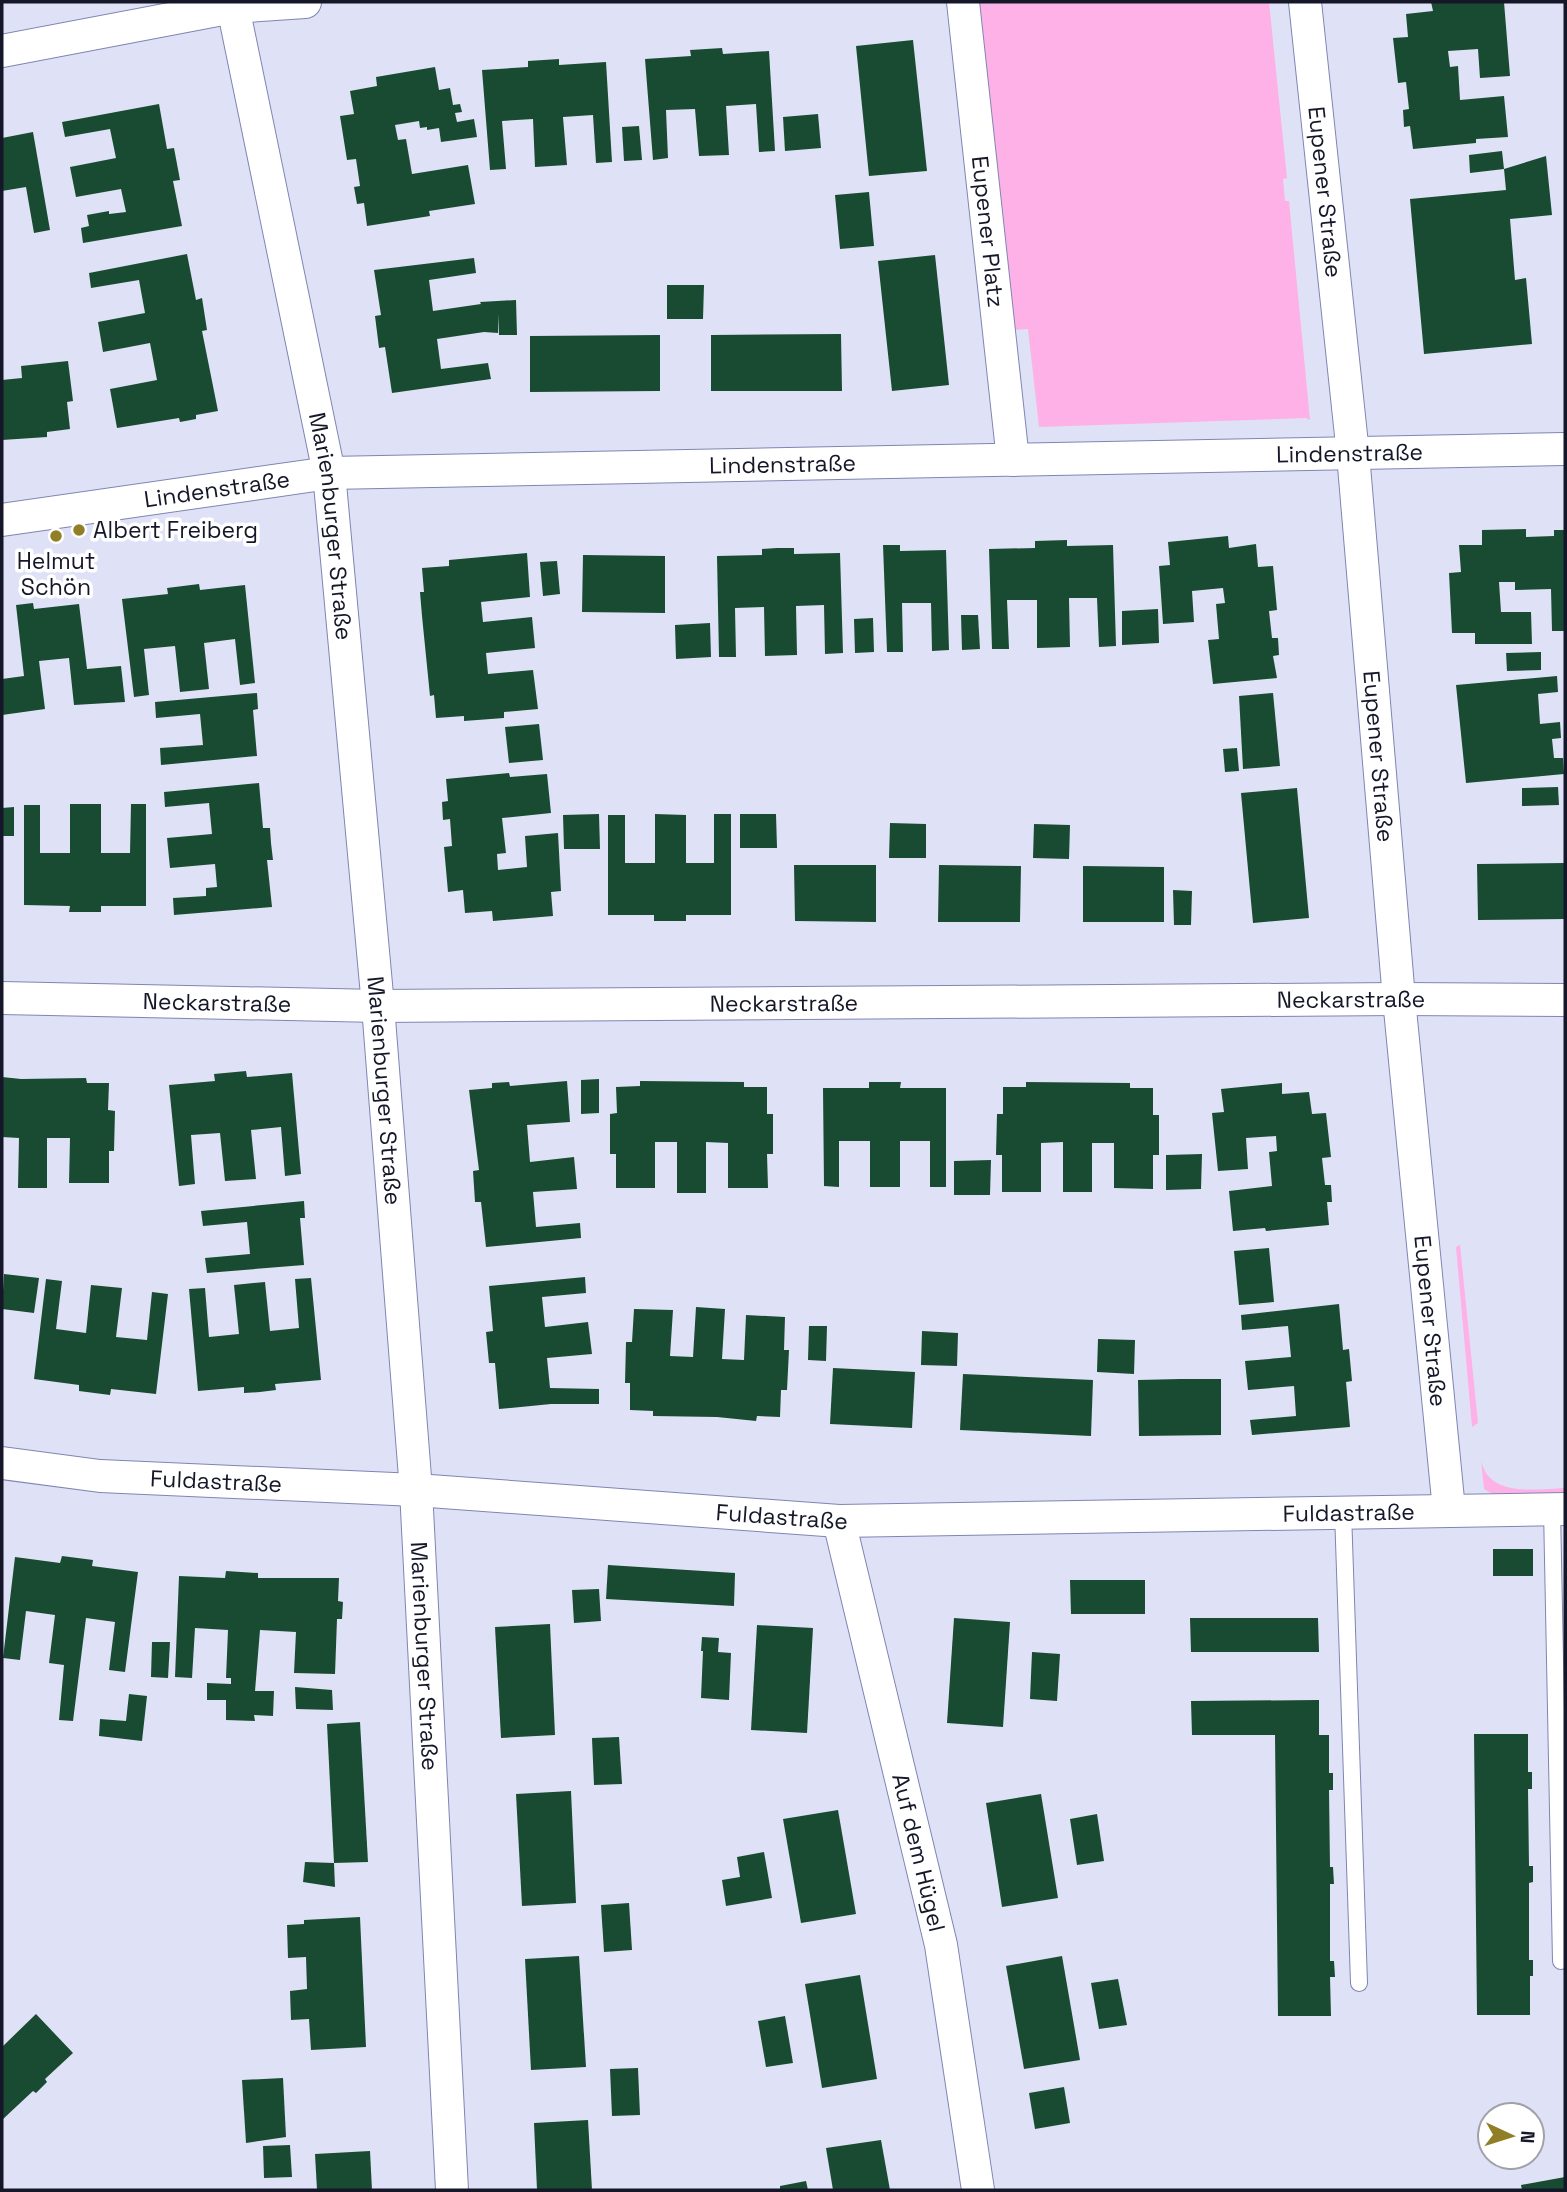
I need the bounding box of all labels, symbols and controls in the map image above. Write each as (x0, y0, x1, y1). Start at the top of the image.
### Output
street label: Eupener Straße (1301, 105, 1349, 279)
street label: Eupener Platz (965, 154, 1011, 309)
street label: Marienburger Straße (302, 410, 359, 642)
street label: Lindenstraße (1276, 437, 1423, 470)
street label: Lindenstraße (709, 448, 856, 481)
street label: Lindenstraße (142, 464, 292, 514)
place label: Albert Freiberg (93, 515, 258, 545)
marker: Albert Freiberg (71, 522, 87, 538)
marker: Helmut Schön (48, 528, 64, 544)
place label: Helmut Schön (17, 546, 95, 602)
street label: Eupener Straße (1356, 669, 1401, 843)
street label: Marienburger Straße (360, 975, 409, 1206)
street label: Neckarstraße (1277, 984, 1425, 1015)
street label: Neckarstraße (142, 986, 292, 1019)
street label: Neckarstraße (710, 988, 858, 1019)
street label: Eupener Straße (1407, 1234, 1454, 1408)
street label: Fuldastraße (149, 1463, 283, 1499)
street label: Fuldastraße (1282, 1496, 1415, 1529)
street label: Fuldastraße (715, 1497, 848, 1536)
street label: Marienburger Straße (404, 1541, 445, 1772)
street label: Auf dem Hügel (885, 1770, 952, 1935)
north arrow (1476, 2101, 1546, 2171)
text: N (1515, 2130, 1540, 2144)

